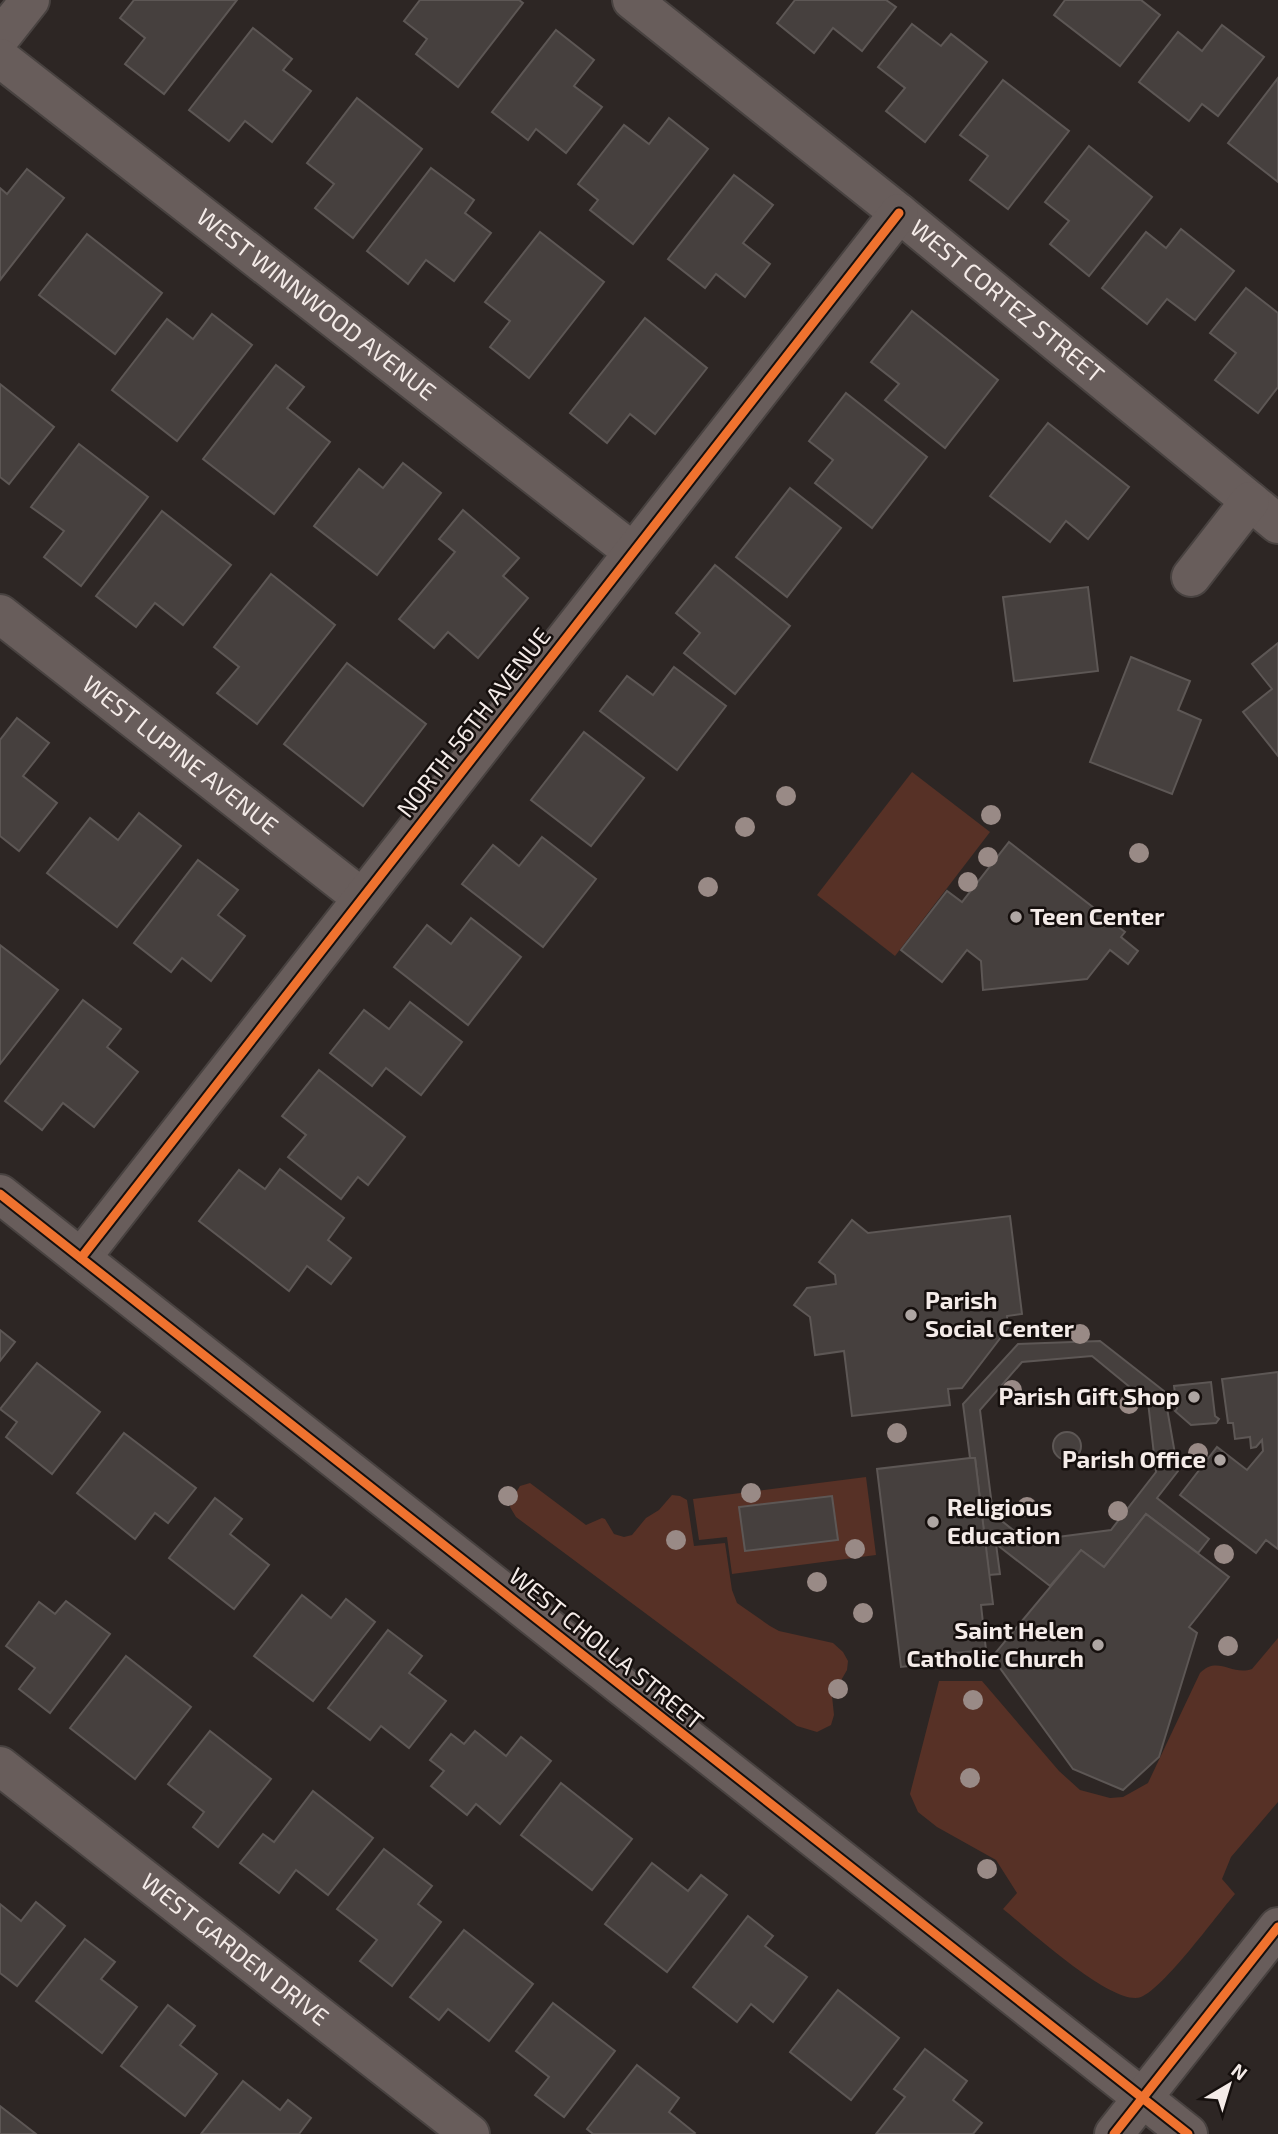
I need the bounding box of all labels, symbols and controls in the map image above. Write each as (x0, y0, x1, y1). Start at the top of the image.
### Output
street label: WEST WINNWOOD AVENUE (192, 201, 442, 406)
street label: WEST CORTEZ STREET (905, 212, 1111, 388)
street label: NORTH 56TH AVENUE (390, 621, 556, 823)
street label: WEST LUPINE AVENUE (78, 669, 285, 840)
place label: Teen Center (1030, 901, 1165, 930)
marker: Teen Center (1008, 909, 1024, 925)
place label: Parish Social Center (925, 1285, 1075, 1342)
marker: Parish Social Center (903, 1307, 919, 1323)
place label: Parish Gift Shop (998, 1381, 1180, 1410)
marker: Parish Gift Shop (1186, 1389, 1202, 1405)
place label: Parish Office (1062, 1444, 1206, 1473)
marker: Parish Office (1212, 1452, 1228, 1468)
place label: Religious Education (947, 1492, 1060, 1549)
marker: Religious Education (925, 1514, 941, 1530)
street label: WEST CHOLLA STREET (504, 1561, 710, 1735)
place label: Saint Helen Catholic Church (906, 1615, 1084, 1672)
marker: Saint Helen Catholic Church (1090, 1637, 1106, 1653)
street label: WEST GARDEN DRIVE (136, 1866, 335, 2031)
north arrow (1194, 2050, 1264, 2120)
text: N (1227, 2058, 1252, 2084)

